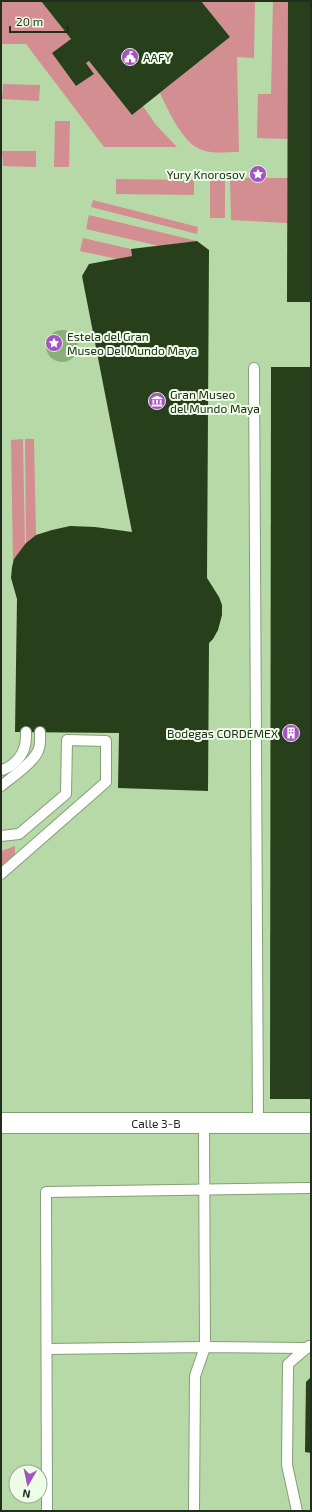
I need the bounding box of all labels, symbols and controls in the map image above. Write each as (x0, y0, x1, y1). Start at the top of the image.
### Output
scale bar (10, 8, 68, 34)
text: 20 m (16, 14, 43, 28)
public building icon: AAFY (120, 47, 140, 67)
place label: AAFY (143, 50, 171, 64)
place icon: Yury Knorosov (248, 164, 268, 184)
place label: Yury Knorosov (167, 167, 246, 181)
place label: Estela del Gran Museo Del Mundo Maya (67, 329, 197, 357)
place icon: Estela del Gran Museo Del Mundo Maya (44, 333, 64, 353)
place label: Gran Museo del Mundo Maya (170, 387, 260, 415)
museum icon: Gran Museo del Mundo Maya (147, 391, 167, 411)
building icon: Bodegas CORDEMEX (281, 723, 301, 743)
place label: Bodegas CORDEMEX (167, 726, 279, 740)
street label: Calle 3-B (131, 1116, 181, 1130)
north arrow (8, 1464, 48, 1504)
text: N (21, 1487, 31, 1501)

